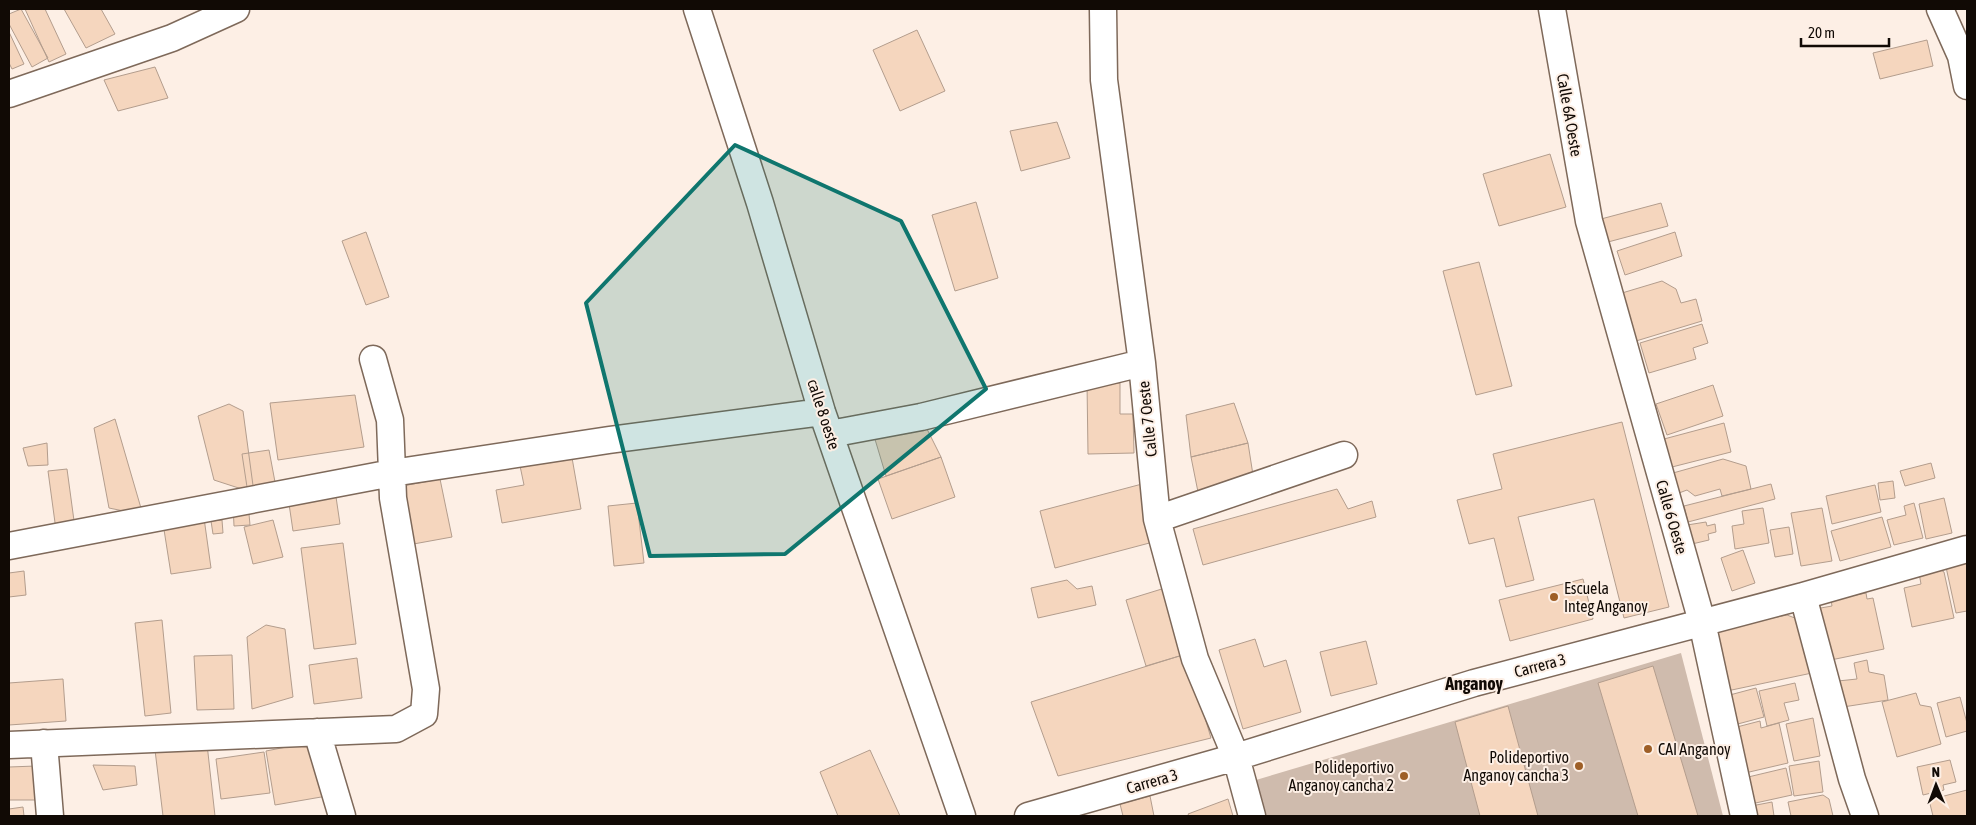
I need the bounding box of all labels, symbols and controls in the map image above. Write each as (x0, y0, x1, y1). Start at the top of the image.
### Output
scale bar (1801, 15, 1888, 47)
text: 20 m (1808, 24, 1835, 41)
street label: Calle 6A Oeste (1554, 72, 1586, 158)
street label: calle 8 oeste (804, 377, 844, 451)
street label: Calle 7 Oeste (1134, 380, 1160, 458)
street label: Calle 6 Oeste (1653, 478, 1691, 556)
place label: Escuela Integ Anganoy (1564, 579, 1648, 616)
marker: Escuela Integ Anganoy (1548, 591, 1560, 603)
street label: Carrera 3 (1512, 649, 1568, 681)
district label: Anganoy (1444, 673, 1503, 694)
place label: CAI Anganoy (1658, 740, 1731, 759)
marker: CAI Anganoy (1642, 743, 1654, 755)
place label: Polideportivo Anganoy cancha 3 (1464, 748, 1569, 785)
place label: Polideportivo Anganoy cancha 2 (1289, 758, 1394, 795)
marker: Polideportivo Anganoy cancha 3 (1573, 760, 1585, 772)
north arrow (1911, 760, 1961, 810)
text: N (1932, 764, 1940, 780)
street label: Carrera 3 (1124, 765, 1180, 797)
marker: Polideportivo Anganoy cancha 2 (1398, 770, 1410, 782)

